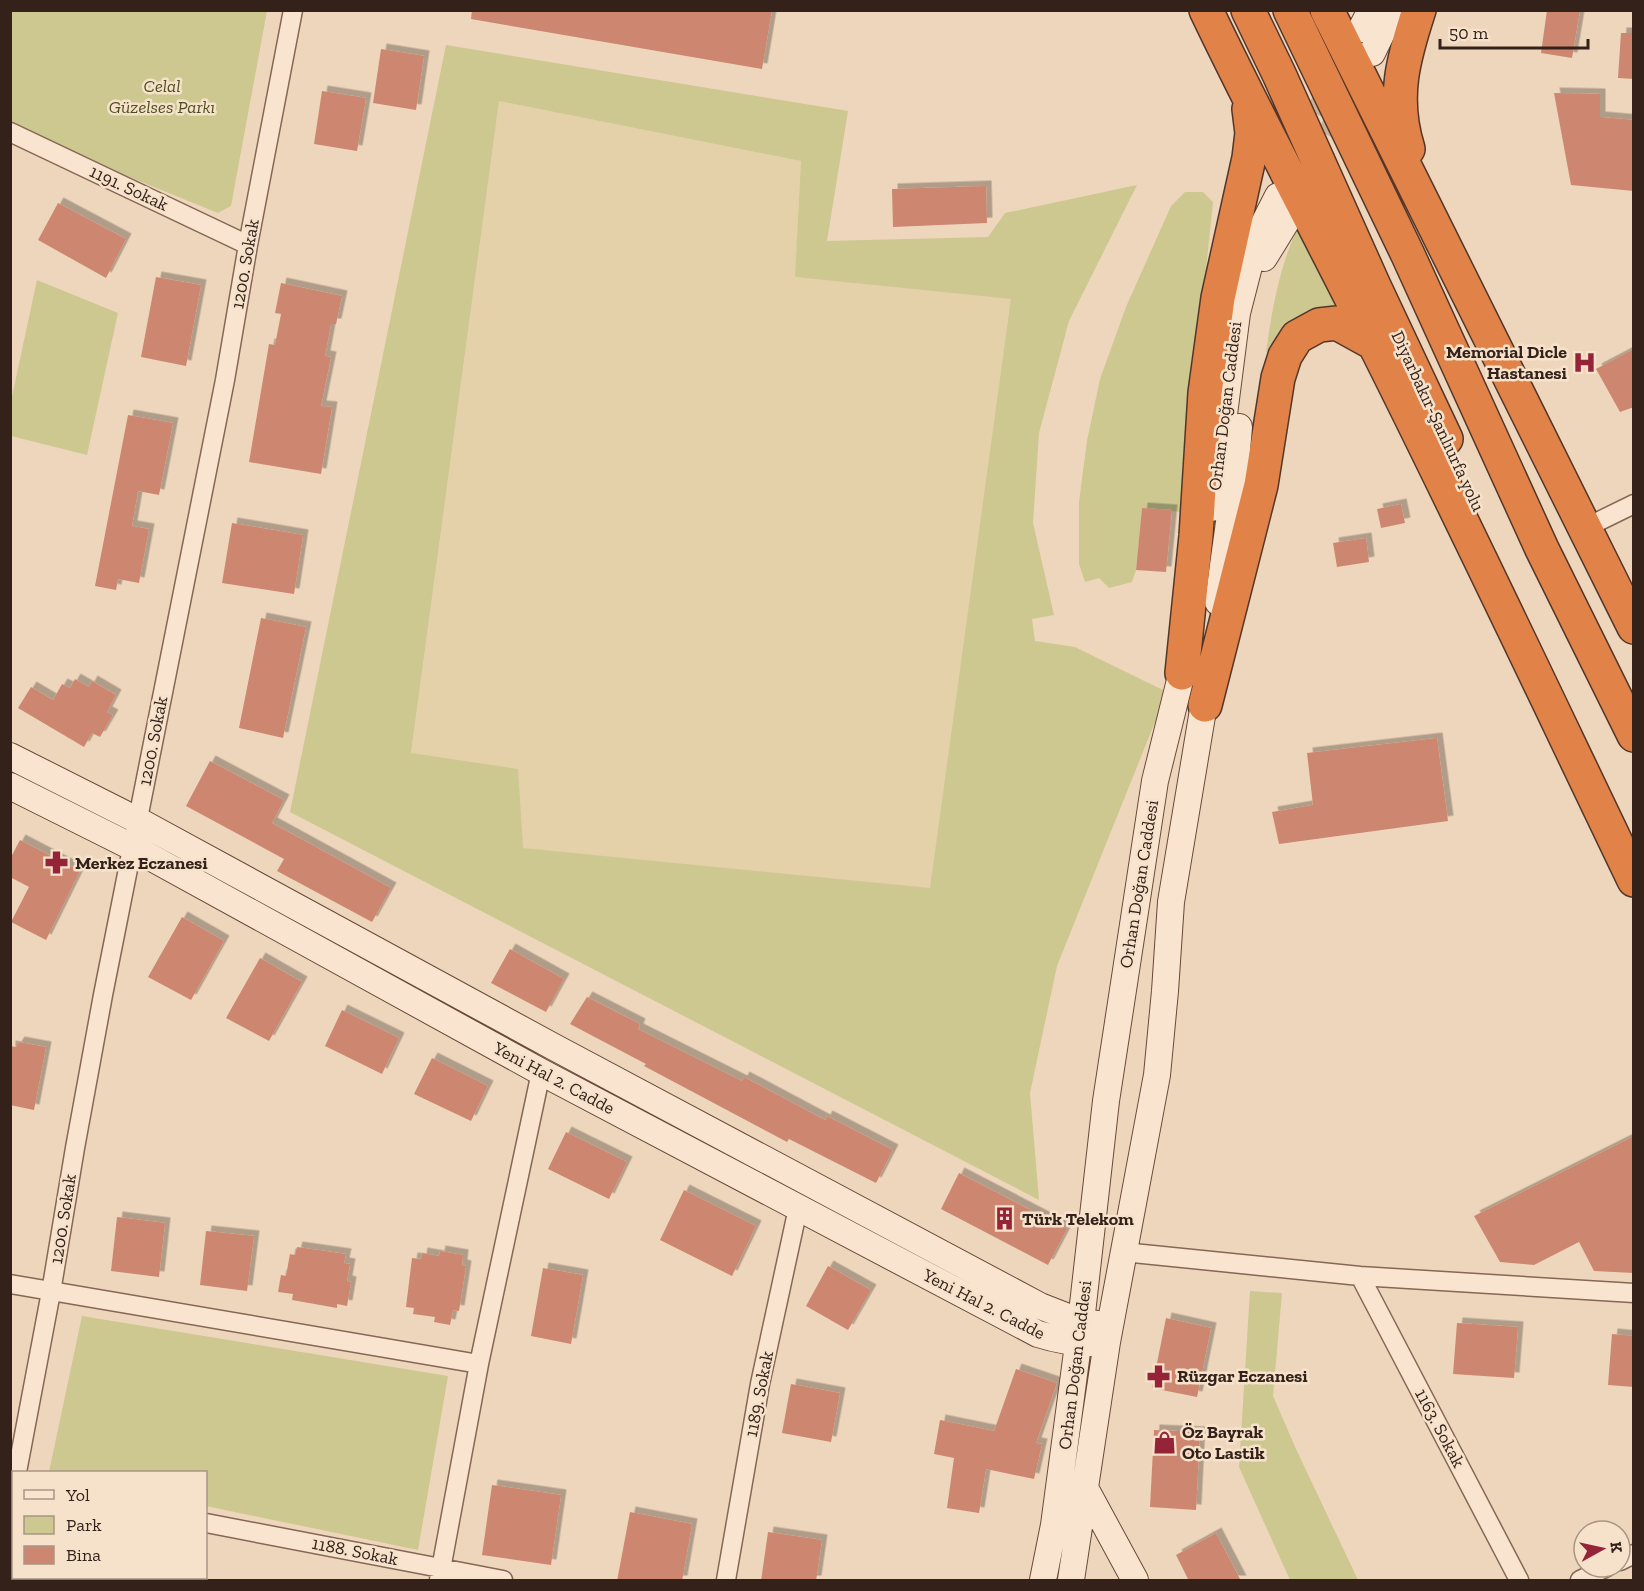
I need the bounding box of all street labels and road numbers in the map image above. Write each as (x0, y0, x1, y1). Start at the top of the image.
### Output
street label: 1191. Sokak (86, 160, 173, 216)
street label: 1200. Sokak (226, 217, 264, 311)
street label: Orhan Doğan Caddesi (1204, 320, 1246, 492)
street label: Diyarbakır-Şanlıurfa yolu (1386, 327, 1490, 515)
street label: 1200. Sokak (134, 694, 173, 788)
street label: Orhan Doğan Caddesi (1115, 798, 1163, 970)
street label: Yeni Hal 2. Cadde (489, 1036, 618, 1119)
street label: 1200. Sokak (45, 1172, 81, 1266)
street label: Yeni Hal 2. Cadde (918, 1263, 1049, 1344)
street label: Orhan Doğan Caddesi (1054, 1279, 1096, 1451)
street label: 1189. Sokak (740, 1348, 778, 1439)
street label: 1163. Sokak (1410, 1385, 1470, 1472)
street label: 1188. Sokak (310, 1532, 401, 1570)

